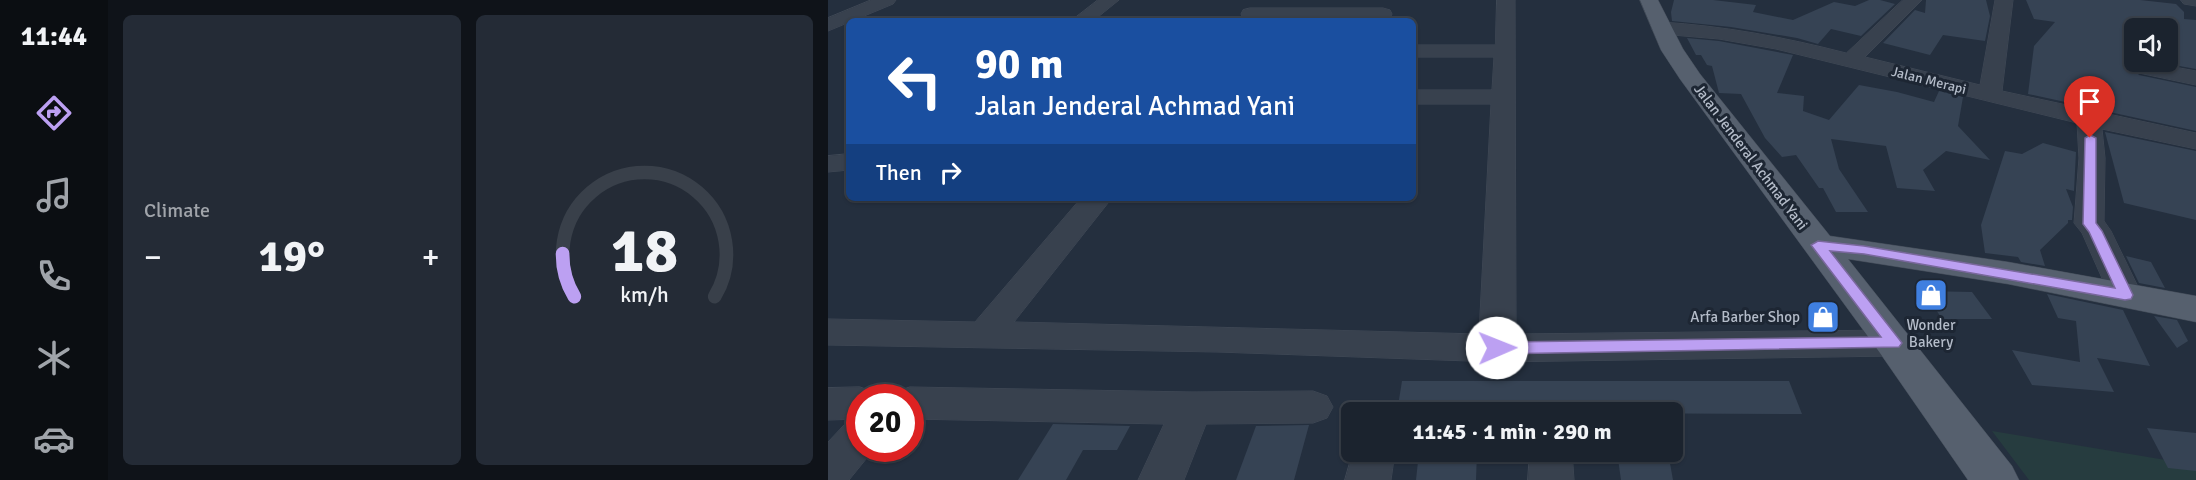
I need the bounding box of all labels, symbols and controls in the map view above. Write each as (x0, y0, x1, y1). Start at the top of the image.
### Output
map controls (2124, 18, 2178, 72)
button: sound (2124, 18, 2178, 72)
text: 11:44 (21, 20, 87, 53)
text: 90 m (975, 39, 1064, 90)
icon: left (876, 42, 954, 120)
street label: Jalan Merapi (1890, 63, 1968, 98)
pin (2064, 76, 2115, 138)
street label: Jalan Jenderal Achmad Yani (1690, 81, 1812, 233)
icon: arrive (2073, 85, 2106, 118)
text: Jalan Jenderal Achmad Yani (975, 90, 1295, 123)
icon: directions (33, 92, 75, 134)
icon: right (934, 156, 967, 189)
text: Then (876, 159, 922, 186)
icon: music (33, 174, 75, 216)
text: Climate (144, 198, 210, 223)
text: 18 (611, 212, 678, 289)
text: 19° (258, 229, 325, 284)
text: − (144, 237, 162, 278)
text: + (422, 237, 439, 278)
icon: phone (33, 255, 75, 297)
shop icon: Wonder Bakery (1913, 277, 1949, 313)
text: km/h (620, 282, 669, 308)
shop icon: Arfa Barber Shop (1805, 299, 1841, 335)
place label: Arfa Barber Shop (1690, 308, 1800, 326)
position arrow (1465, 316, 1529, 380)
place label: Wonder Bakery (1906, 316, 1956, 351)
icon: climate (33, 337, 75, 379)
speed limit sign: 20 (846, 384, 924, 462)
icon: car (33, 418, 75, 460)
text: 11:45 · 1 min · 290 m (1412, 418, 1612, 445)

